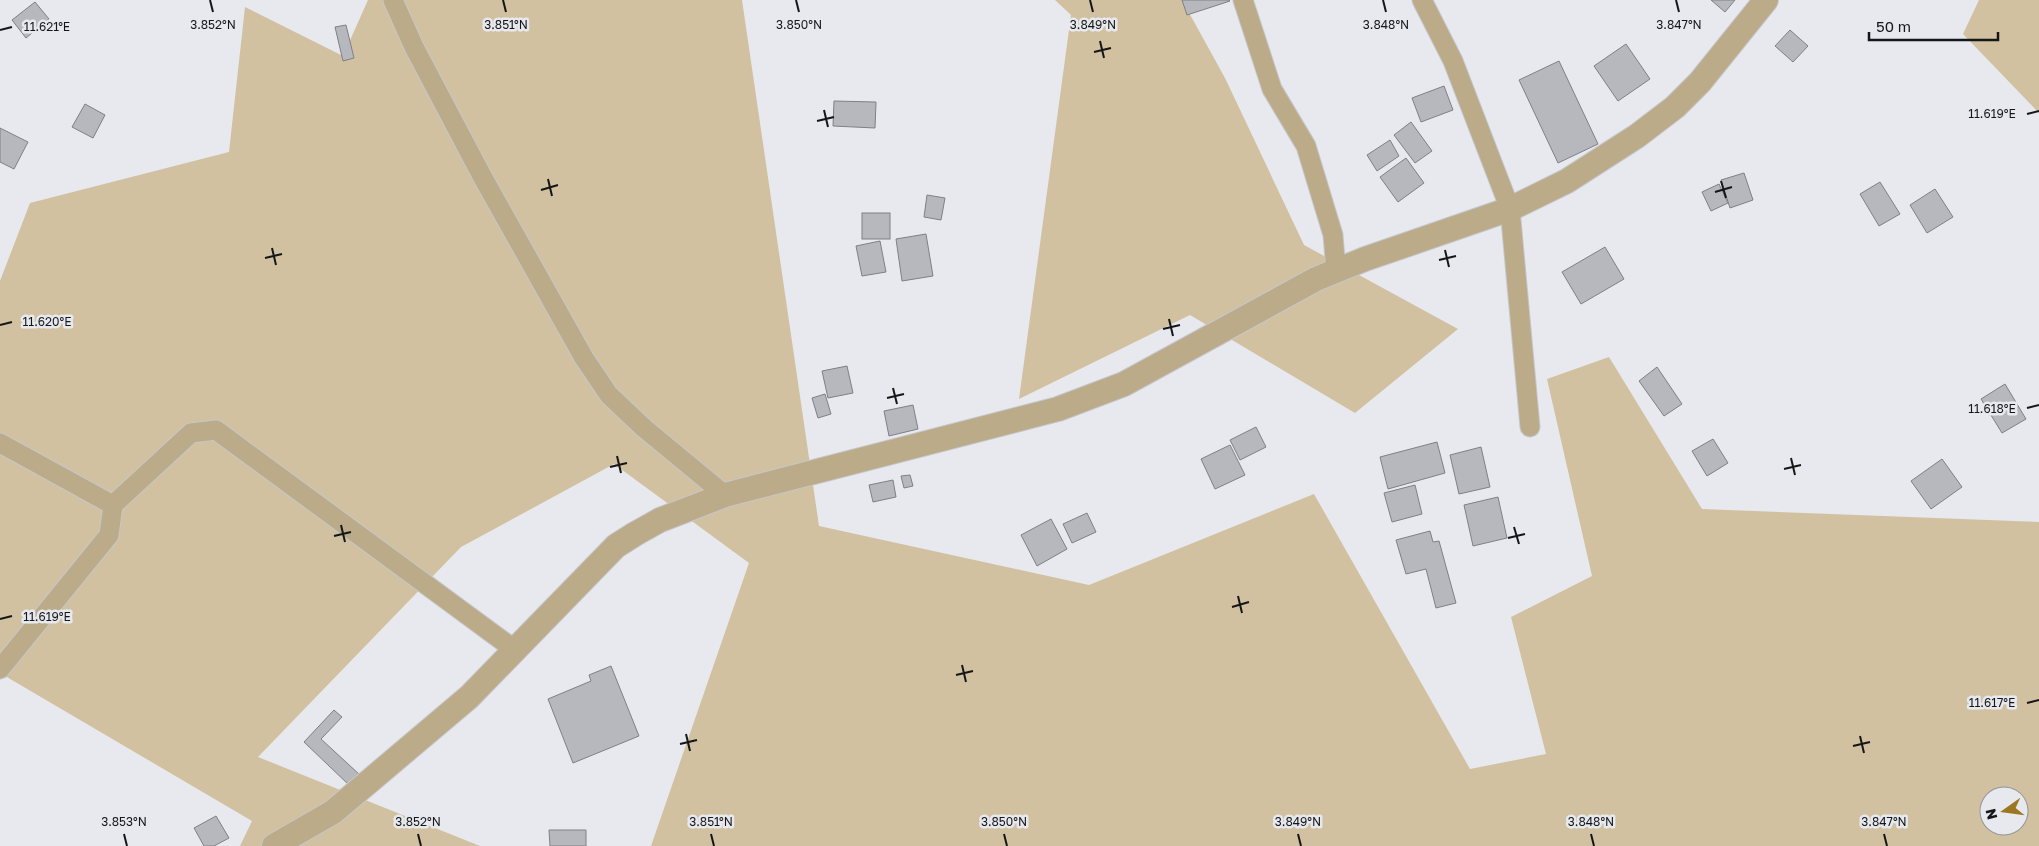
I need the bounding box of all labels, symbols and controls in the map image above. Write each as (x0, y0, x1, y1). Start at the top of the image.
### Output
scale bar (1869, 10, 1998, 42)
text: 3.852°N (190, 17, 236, 32)
text: 3.851°N (484, 17, 528, 32)
text: 3.850°N (776, 17, 822, 32)
text: 3.849°N (1070, 17, 1116, 32)
text: 3.848°N (1363, 17, 1409, 32)
text: 3.847°N (1656, 17, 1702, 32)
text: 50 m (1876, 17, 1911, 35)
text: 11.621°E (24, 19, 70, 34)
text: 11.619°E (1968, 106, 2016, 121)
text: 11.620°E (23, 314, 71, 329)
text: 11.618°E (1968, 401, 2016, 416)
text: 11.619°E (23, 609, 71, 624)
text: 11.617°E (1969, 695, 2015, 710)
north arrow (1979, 786, 2029, 836)
text: N (1981, 807, 2000, 821)
text: 3.853°N (101, 814, 147, 829)
text: 3.852°N (395, 814, 441, 829)
text: 3.851°N (689, 814, 733, 829)
text: 3.850°N (981, 814, 1027, 829)
text: 3.849°N (1275, 814, 1321, 829)
text: 3.848°N (1568, 814, 1614, 829)
text: 3.847°N (1861, 814, 1907, 829)

